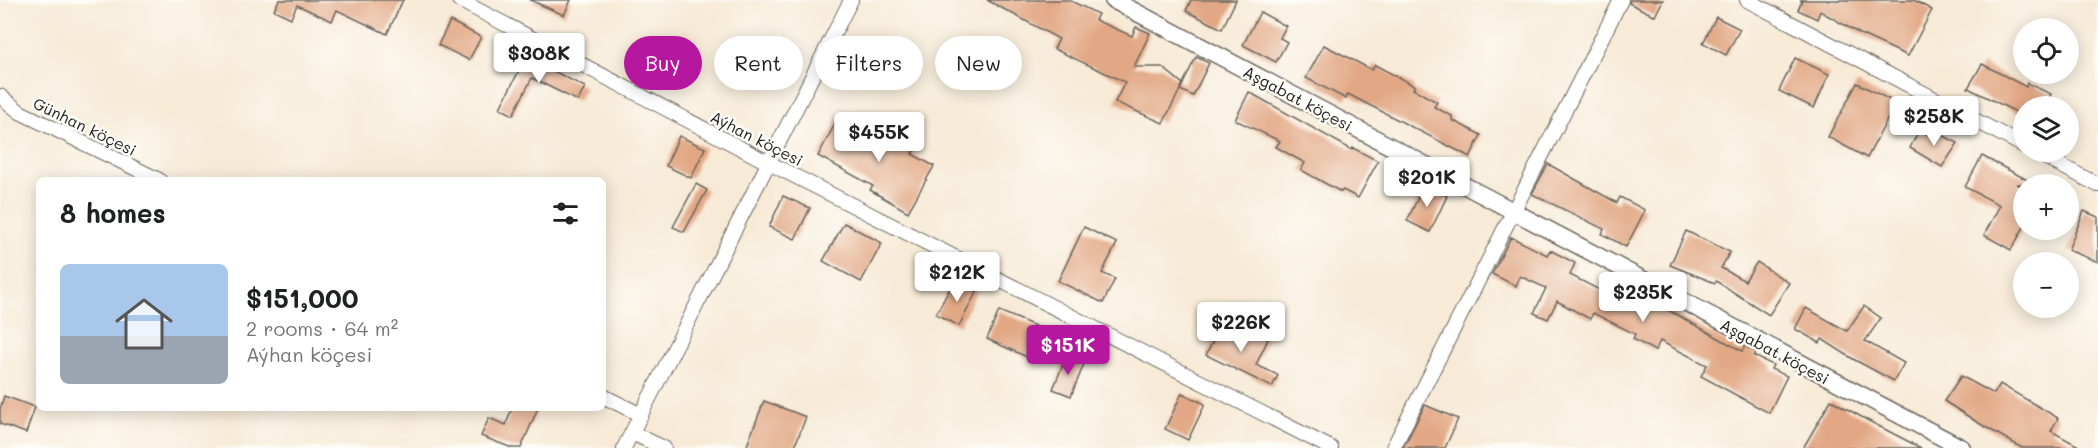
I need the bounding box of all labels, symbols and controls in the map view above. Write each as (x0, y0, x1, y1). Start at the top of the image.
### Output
map controls (2013, 18, 2079, 318)
button: locate (2013, 18, 2079, 84)
pin: $308K (497, 33, 581, 84)
chip: Buy (624, 36, 702, 90)
chip: Rent (714, 36, 803, 90)
chip: Filters (815, 36, 923, 90)
chip: New (935, 36, 1022, 90)
text: $308K (508, 39, 570, 65)
street label: Aşgabat köçesi (1240, 60, 1356, 136)
street label: Günhan köçesi (30, 92, 140, 160)
pin: $258K (1892, 96, 1976, 147)
button: layers (2013, 96, 2079, 162)
text: $258K (1904, 102, 1964, 128)
street label: Aýhan köçesi (707, 106, 807, 170)
pin: $455K (837, 112, 921, 163)
text: $455K (848, 118, 910, 144)
pin: $201K (1385, 157, 1469, 208)
text: $201K (1398, 163, 1456, 189)
button: + (2013, 174, 2079, 240)
text: 8 homes (60, 196, 166, 230)
icon: filters (549, 197, 582, 230)
pin: $212K (915, 252, 999, 303)
button: − (2013, 252, 2079, 318)
text: $212K (929, 258, 985, 284)
pin: $235K (1601, 272, 1685, 323)
text: $235K (1613, 278, 1673, 304)
text: $151,000 (246, 281, 358, 315)
icon: home (108, 288, 180, 360)
pin: $226K (1199, 302, 1283, 353)
text: $226K (1211, 308, 1271, 334)
street label: Aşgabat köçesi (1717, 313, 1833, 389)
text: 2 rooms · 64 m² (246, 315, 398, 341)
pin: $151K (1026, 325, 1110, 376)
text: $151K (1041, 331, 1095, 357)
text: Aýhan köçesi (246, 341, 372, 367)

